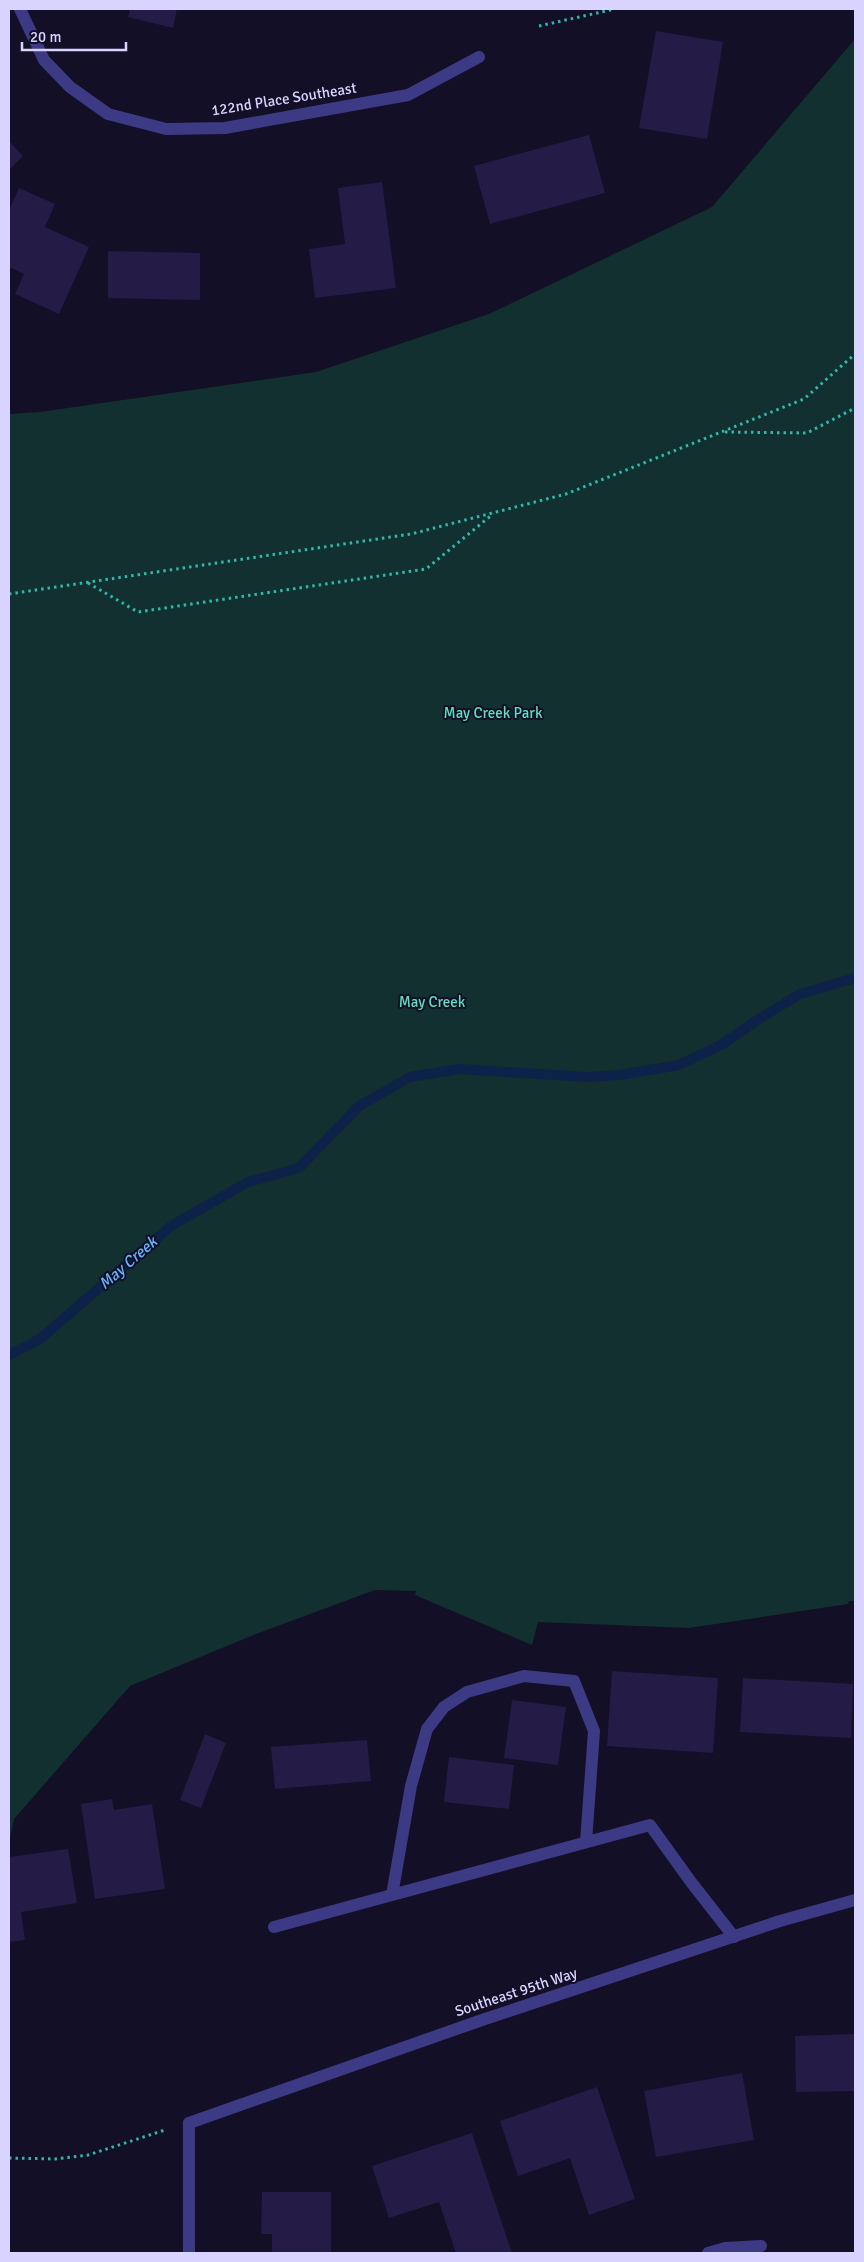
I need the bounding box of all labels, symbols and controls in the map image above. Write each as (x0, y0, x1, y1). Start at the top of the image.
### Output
scale bar (22, 20, 126, 52)
text: 20 m (30, 28, 61, 46)
street label: 122nd Place Southeast (210, 79, 358, 119)
park label: May Creek Park (444, 704, 543, 722)
park label: May Creek (399, 993, 466, 1011)
water label: May Creek (95, 1231, 163, 1294)
street label: Southeast 95th Way (453, 1964, 579, 2020)

